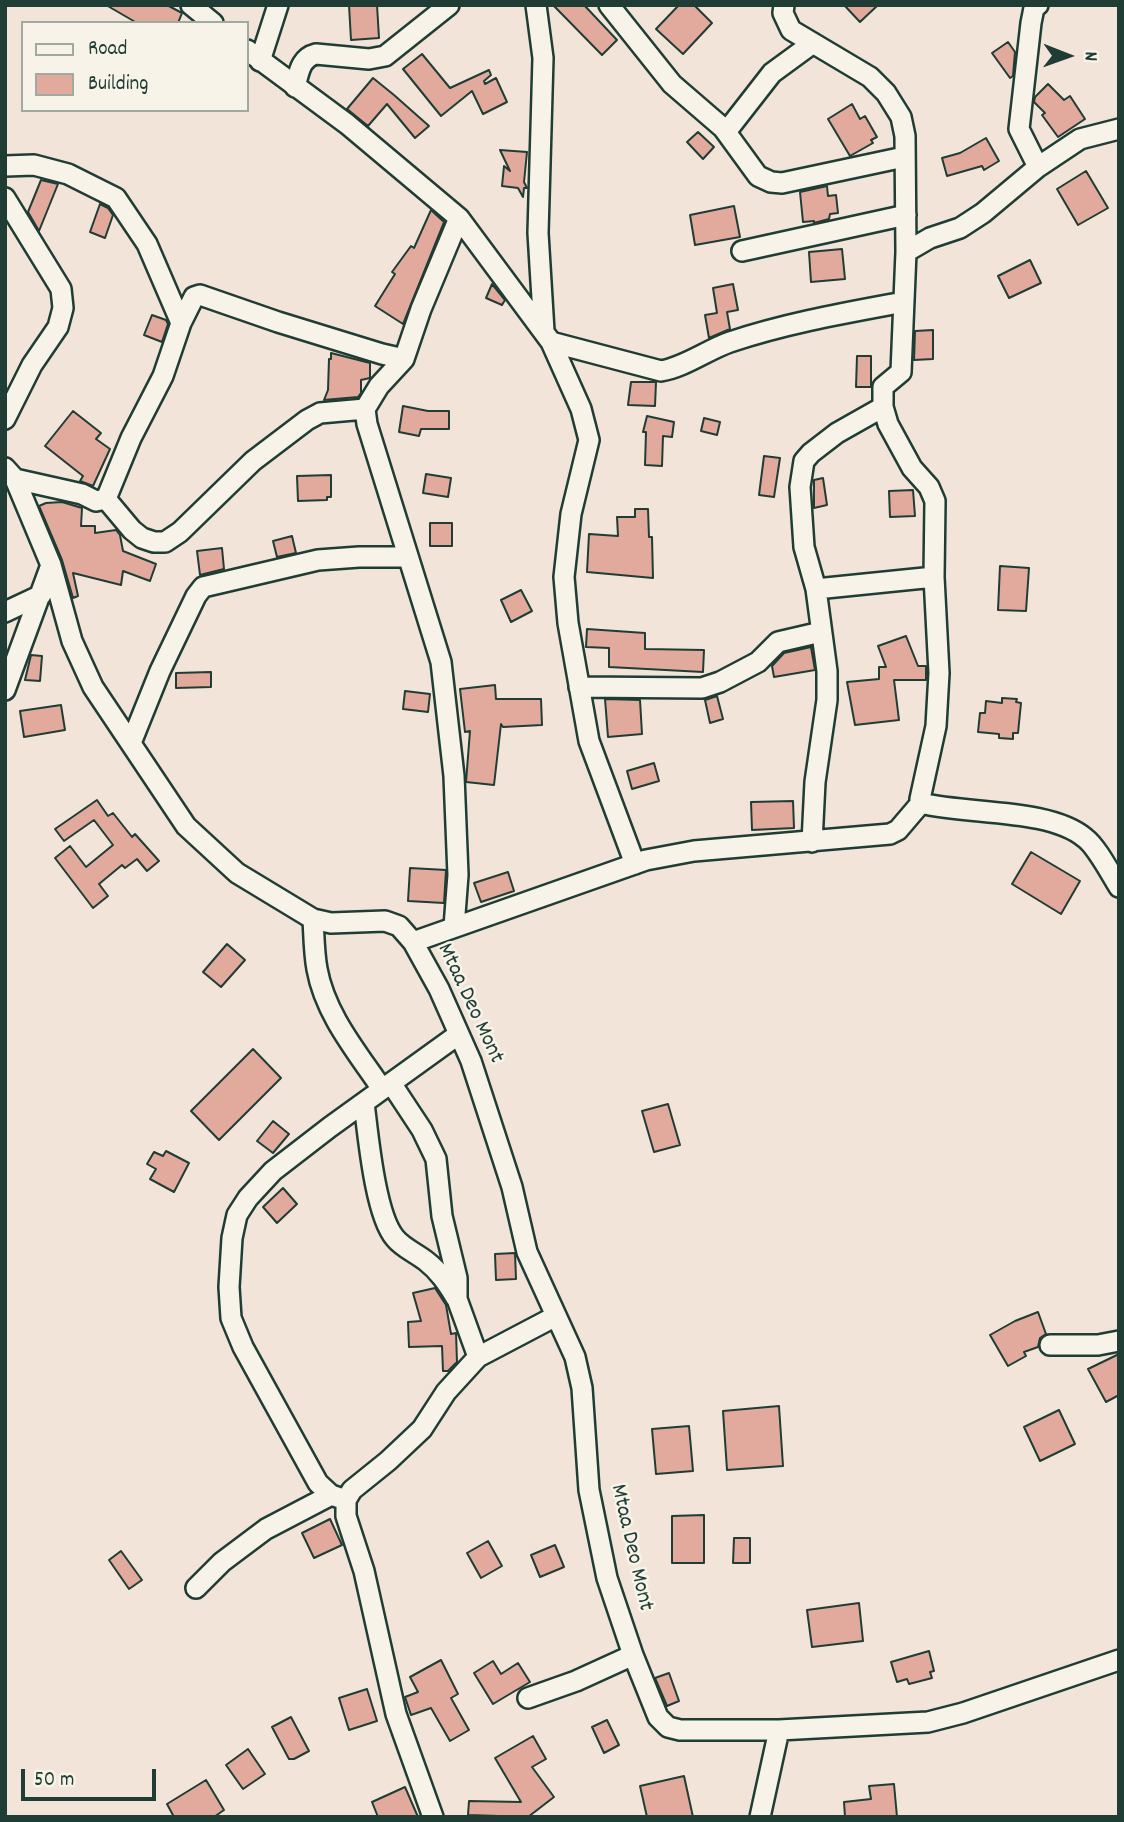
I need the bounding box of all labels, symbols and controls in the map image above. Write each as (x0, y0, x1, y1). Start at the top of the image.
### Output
legend (21, 21, 248, 112)
north arrow (1033, 21, 1103, 91)
text: Road (88, 35, 127, 65)
text: N (1076, 51, 1103, 61)
text: Building (88, 70, 148, 100)
street label: Mtaa Deo Mont (429, 940, 509, 1068)
street label: Mtaa Deo Mont (602, 1482, 658, 1614)
scale bar (24, 1756, 159, 1800)
text: 50 m (34, 1766, 74, 1796)

